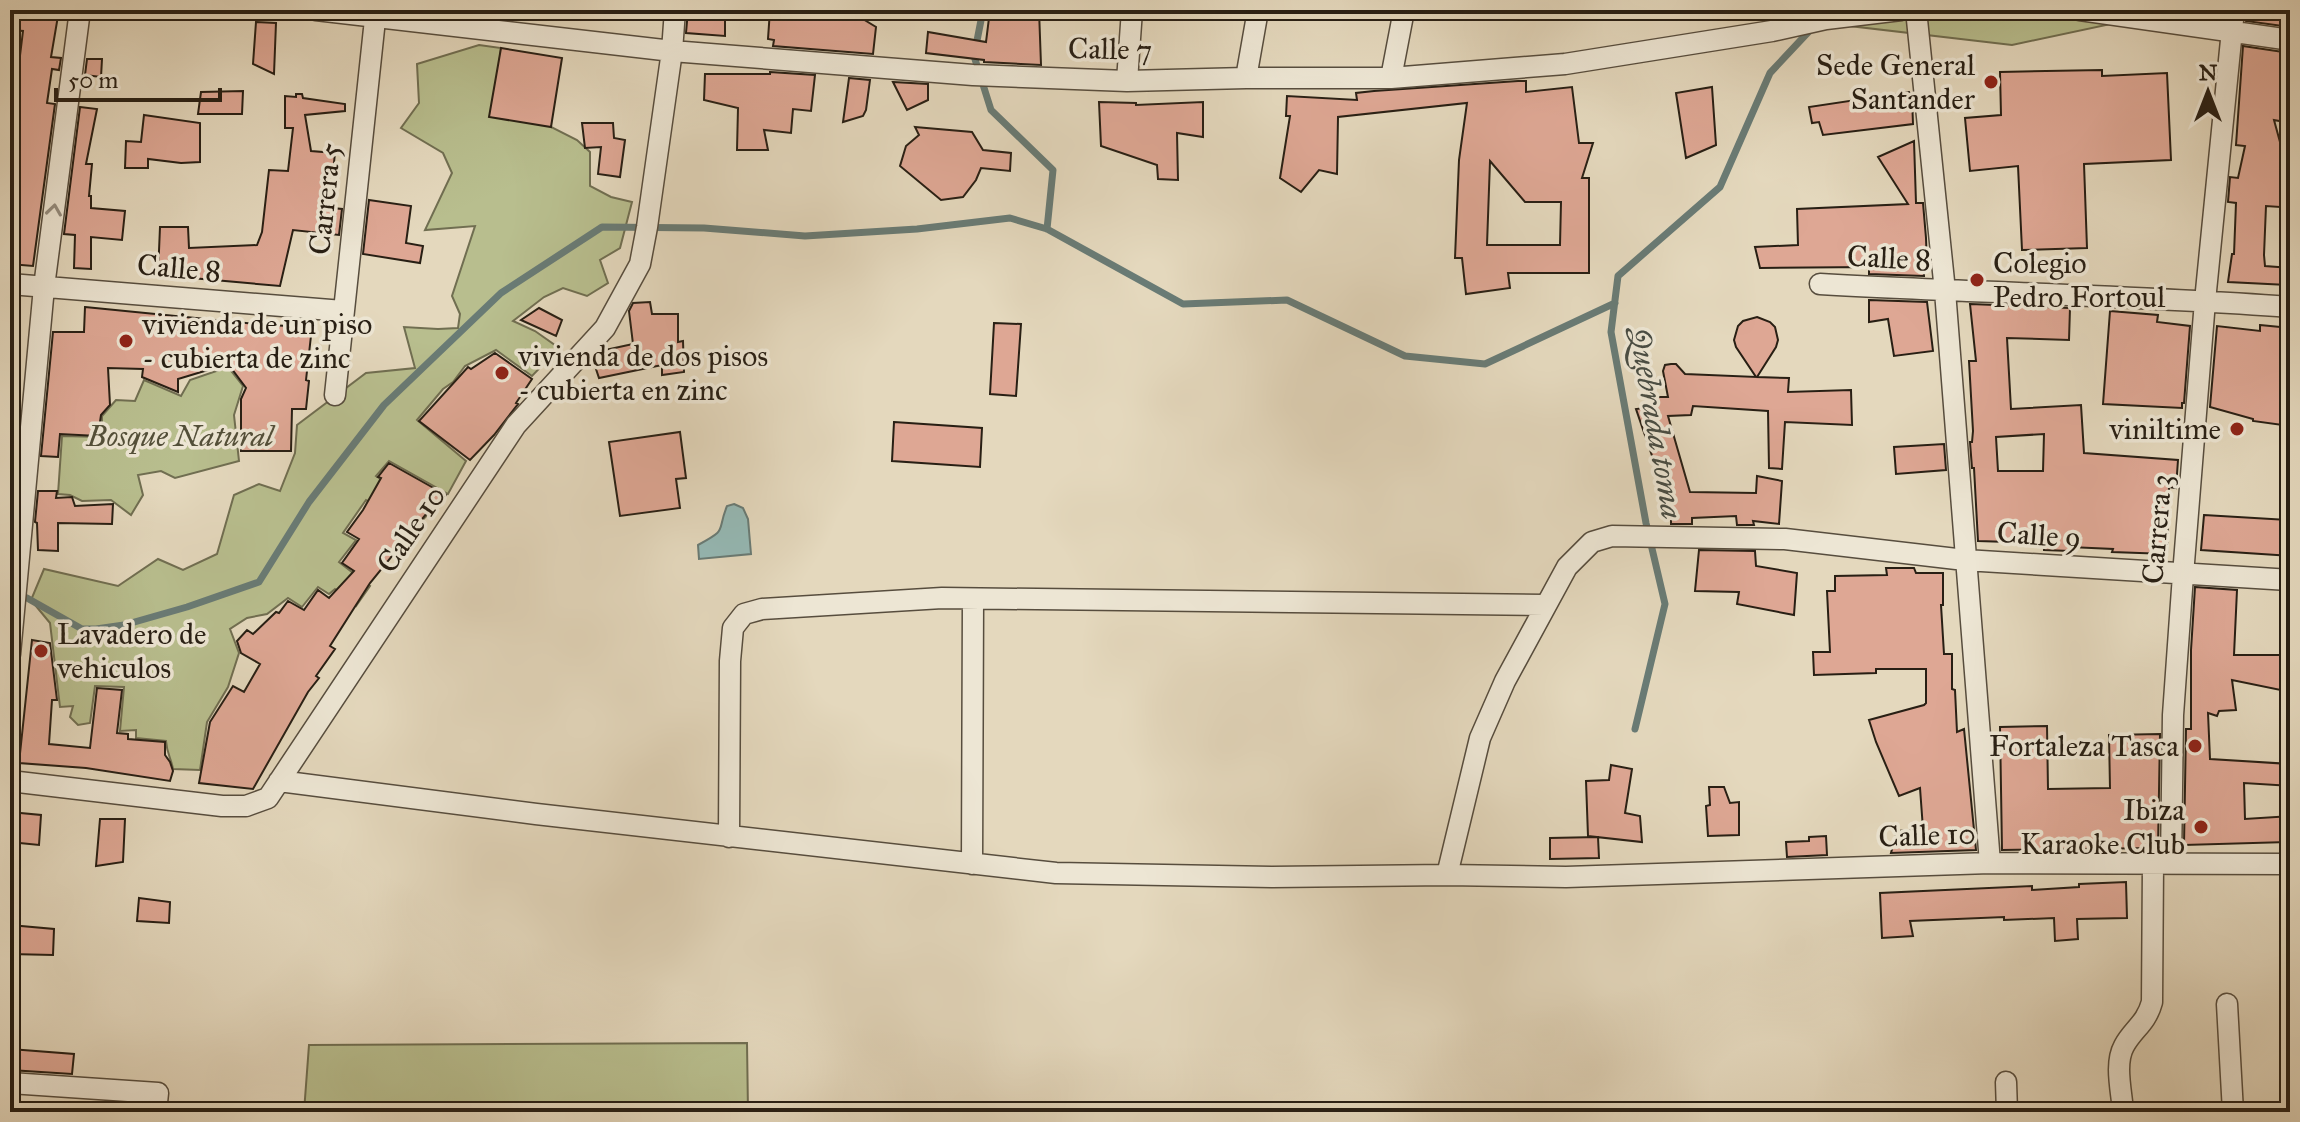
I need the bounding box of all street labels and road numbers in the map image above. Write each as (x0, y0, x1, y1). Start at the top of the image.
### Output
street label: Calle 7 (1068, 30, 1152, 68)
street label: Carrera 5 (301, 141, 349, 257)
street label: Calle 8 (1846, 238, 1932, 278)
street label: Calle 8 (136, 246, 222, 290)
street label: Carrera 3 (2134, 472, 2180, 586)
street label: Calle 10 (369, 479, 453, 579)
street label: Calle 9 (1996, 514, 2082, 557)
street label: Calle 10 (1878, 815, 1976, 855)

